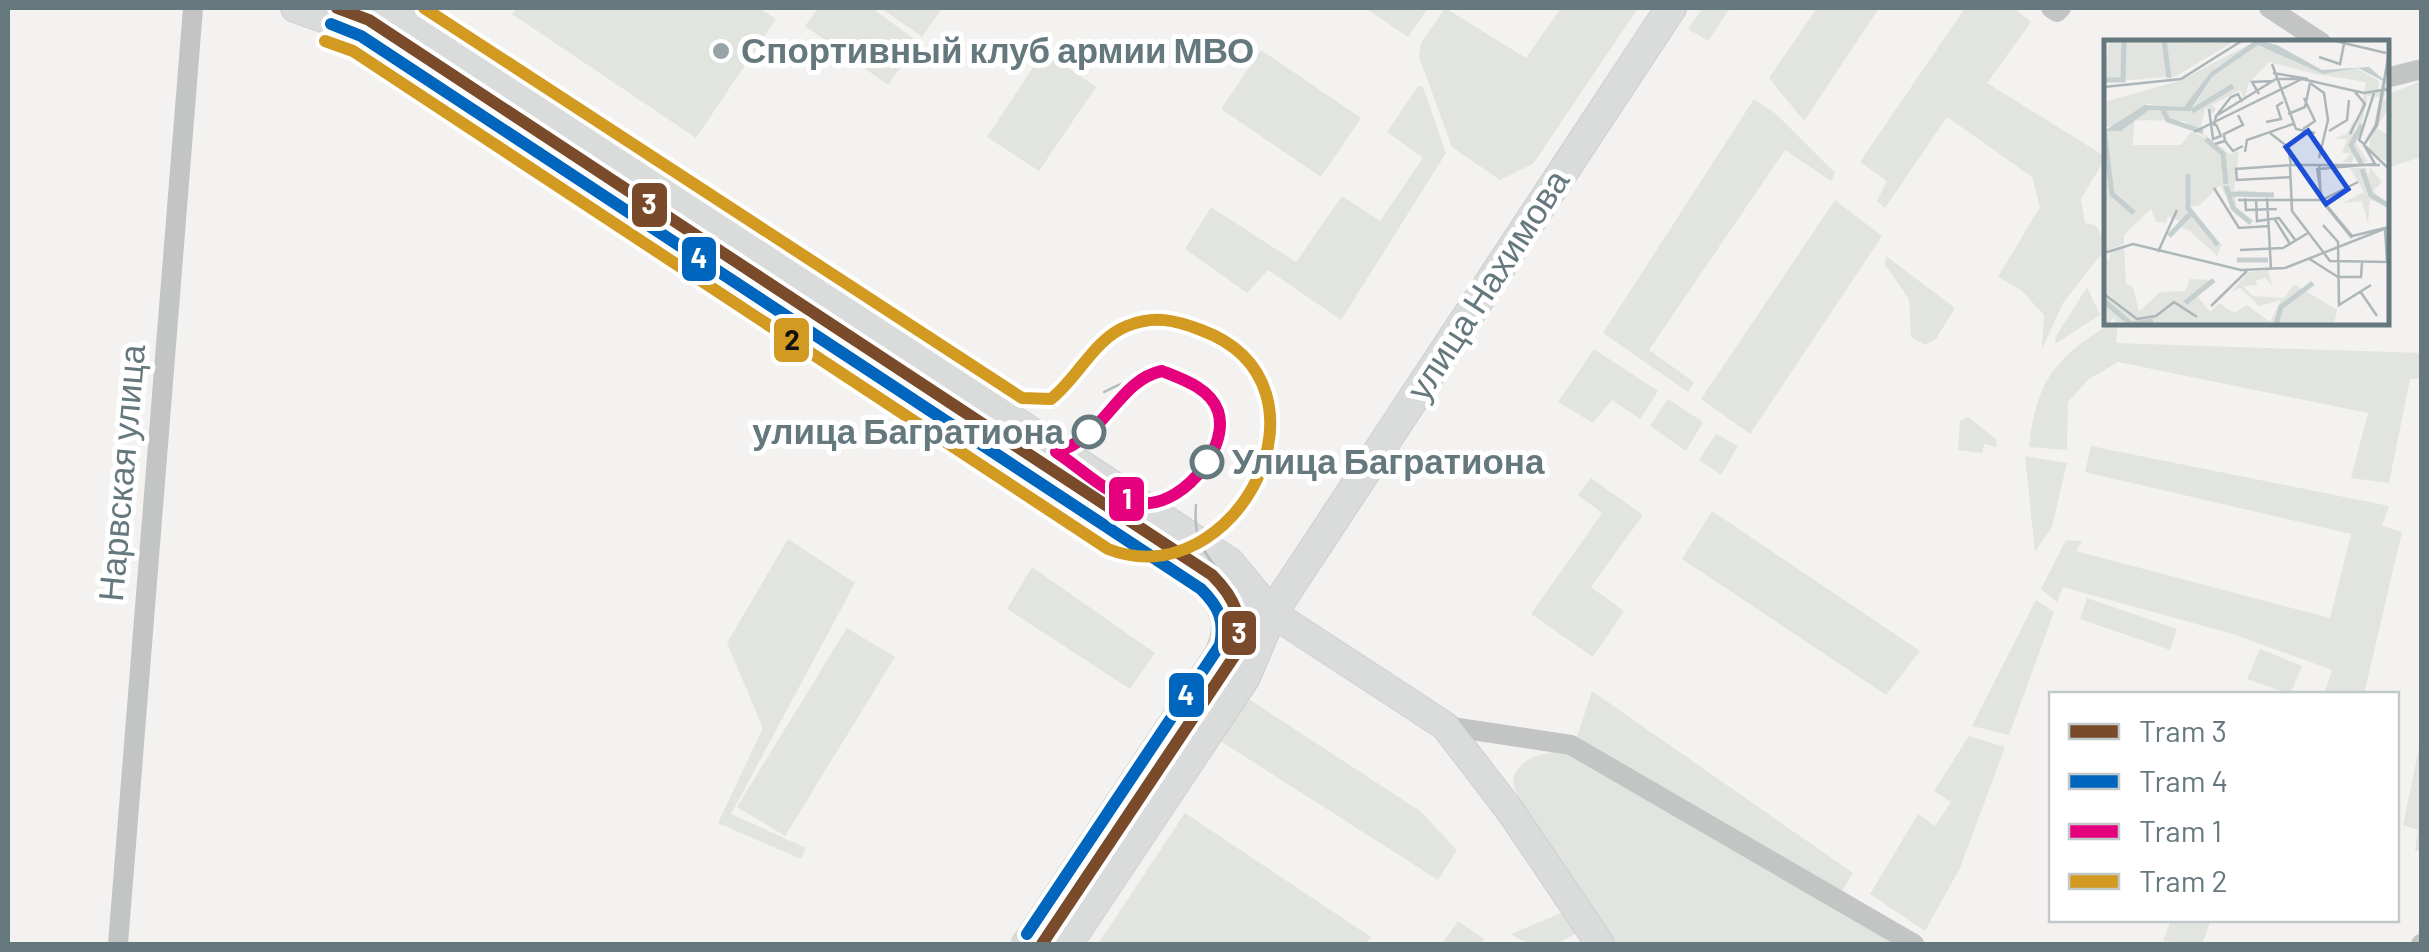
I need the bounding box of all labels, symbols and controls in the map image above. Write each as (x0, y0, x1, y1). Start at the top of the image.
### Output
place label: Спортивный клуб армии МВО (741, 28, 1254, 70)
marker: Спортивный клуб армии МВО (710, 40, 732, 62)
inset map (2104, 40, 2389, 325)
street label: улица Нахимова (1396, 160, 1577, 407)
line badge: 3 (630, 181, 669, 229)
text: 3 (641, 186, 657, 220)
line badge: 4 (680, 235, 718, 283)
text: 4 (691, 240, 707, 274)
line badge: 2 (772, 316, 811, 364)
text: 2 (784, 322, 800, 356)
street label: Нарвская улица (88, 342, 152, 603)
place label: улица Багратиона (752, 409, 1065, 451)
marker: улица Багратиона (1073, 416, 1105, 448)
place label: Улица Багратиона (1232, 439, 1545, 481)
marker: Улица Багратиона (1191, 446, 1223, 478)
line badge: 1 (1107, 475, 1146, 523)
text: 1 (1122, 481, 1132, 515)
line badge: 3 (1220, 609, 1258, 657)
text: 3 (1231, 615, 1247, 649)
line badge: 4 (1167, 671, 1206, 719)
text: 4 (1178, 677, 1194, 711)
legend (2049, 692, 2399, 922)
text: Tram 3 (2139, 712, 2227, 748)
text: Tram 4 (2139, 762, 2228, 798)
text: Tram 1 (2139, 812, 2222, 848)
text: Tram 2 (2139, 862, 2228, 898)

